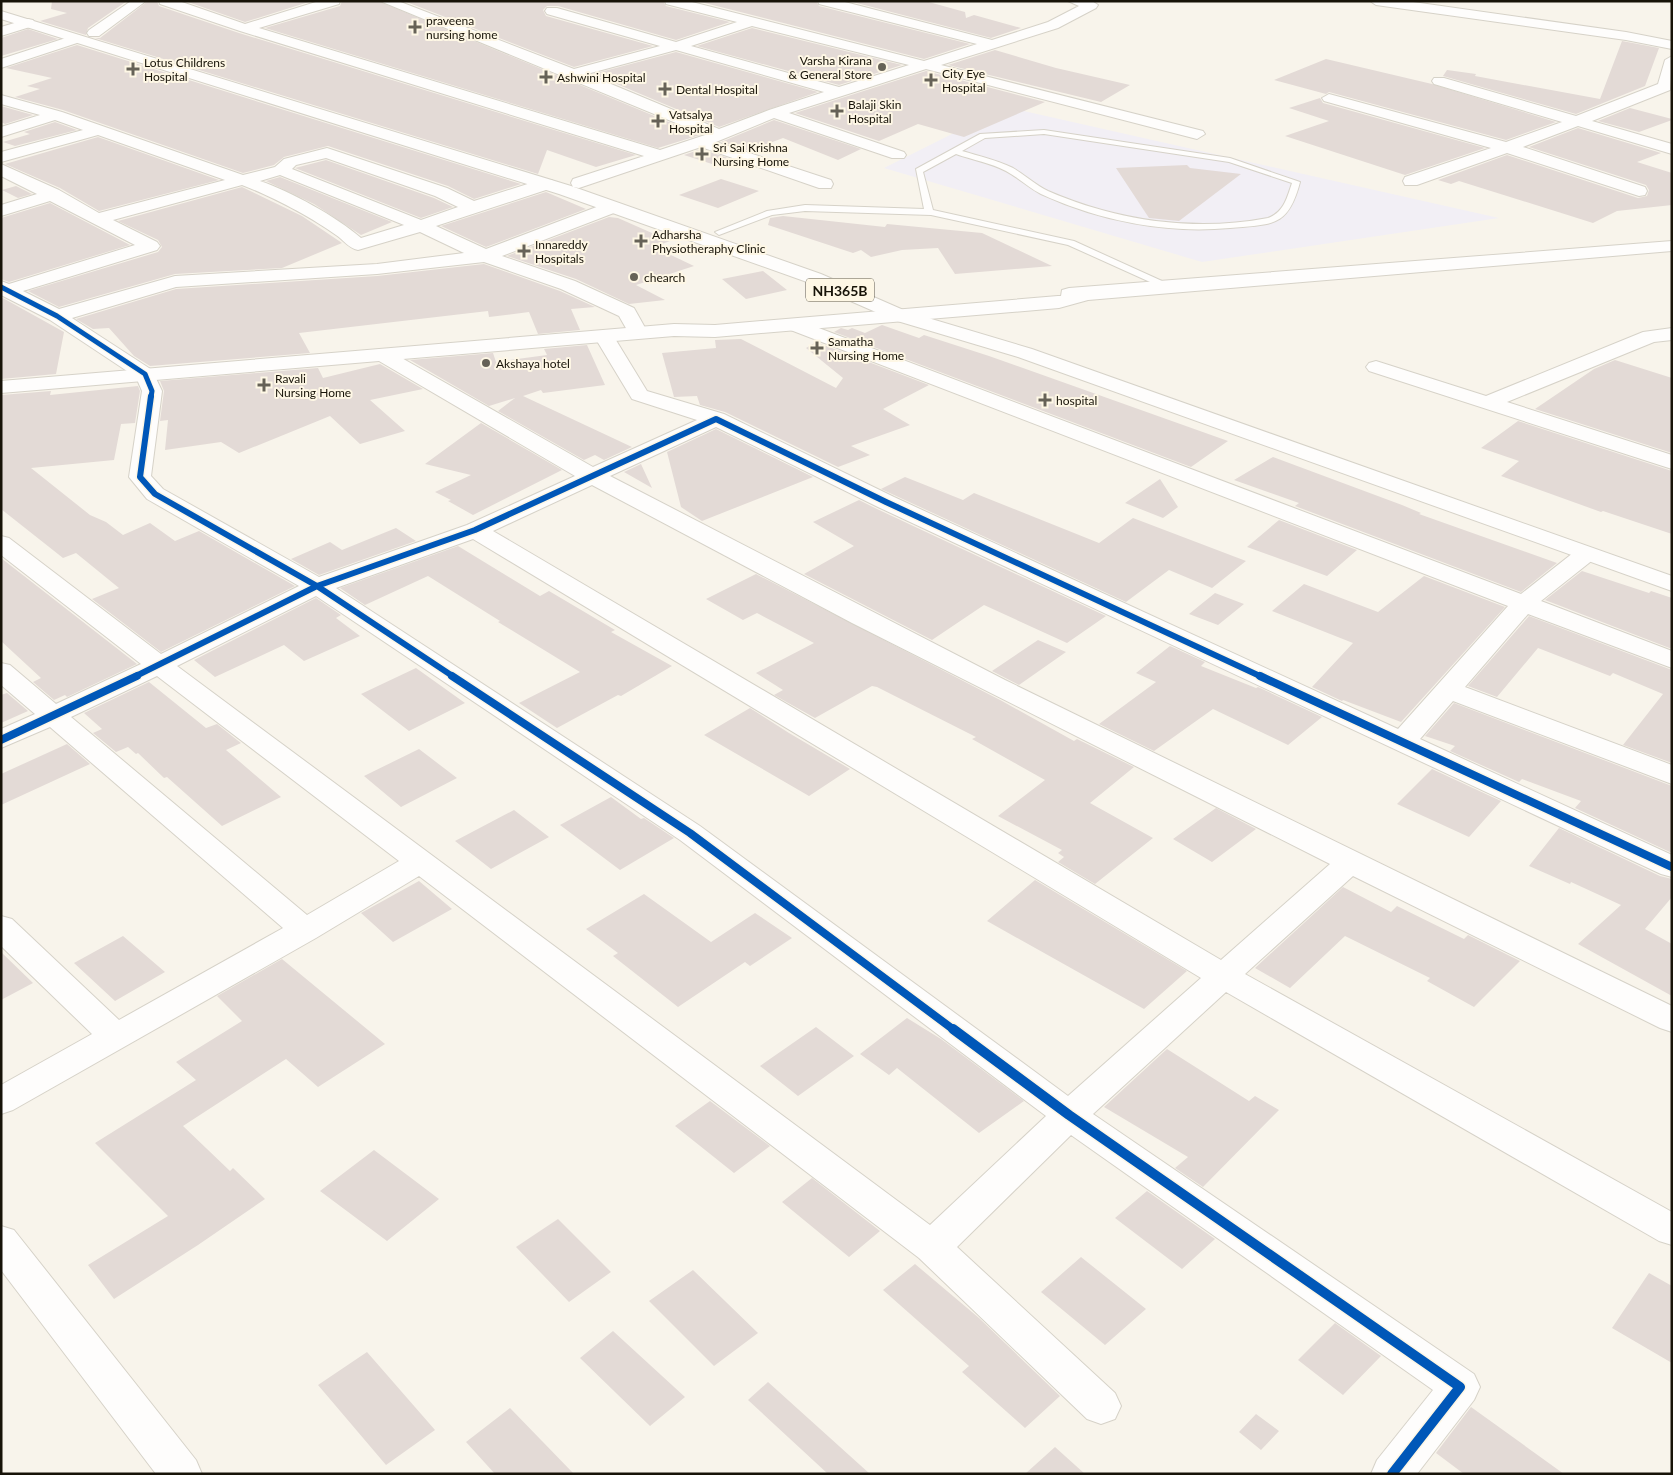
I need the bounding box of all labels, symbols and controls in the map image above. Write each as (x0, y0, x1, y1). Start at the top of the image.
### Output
place label: praveena nursing home (426, 13, 498, 42)
marker: praveena nursing home (408, 20, 422, 34)
place label: Varsha Kirana & General Store (788, 53, 872, 82)
place label: Lotus Childrens Hospital (144, 55, 225, 84)
marker: Varsha Kirana & General Store (876, 61, 888, 73)
marker: Lotus Childrens Hospital (126, 62, 140, 76)
place label: City Eye Hospital (942, 66, 986, 95)
marker: Ashwini Hospital (539, 70, 553, 84)
place label: Ashwini Hospital (557, 70, 646, 85)
marker: City Eye Hospital (924, 73, 938, 87)
marker: Dental Hospital (658, 82, 672, 96)
place label: Dental Hospital (676, 82, 758, 97)
place label: Balaji Skin Hospital (848, 97, 901, 126)
marker: Balaji Skin Hospital (830, 104, 844, 118)
place label: Vatsalya Hospital (669, 107, 713, 136)
marker: Vatsalya Hospital (651, 114, 665, 128)
place label: Sri Sai Krishna Nursing Home (713, 140, 789, 169)
marker: Sri Sai Krishna Nursing Home (695, 147, 709, 161)
place label: Adharsha Physiotheraphy Clinic (652, 227, 766, 256)
marker: Adharsha Physiotheraphy Clinic (634, 234, 648, 248)
place label: Innareddy Hospitals (535, 237, 589, 266)
marker: Innareddy Hospitals (517, 244, 531, 258)
place label: chearch (644, 270, 685, 285)
marker: chearch (628, 271, 640, 283)
road number: NH365B (806, 278, 874, 302)
place label: Samatha Nursing Home (828, 334, 904, 363)
marker: Samatha Nursing Home (810, 341, 824, 355)
place label: Akshaya hotel (496, 356, 570, 371)
marker: Akshaya hotel (480, 357, 492, 369)
place label: Ravali Nursing Home (275, 371, 351, 400)
marker: Ravali Nursing Home (257, 378, 271, 392)
marker: hospital (1038, 393, 1052, 407)
place label: hospital (1056, 393, 1097, 408)

